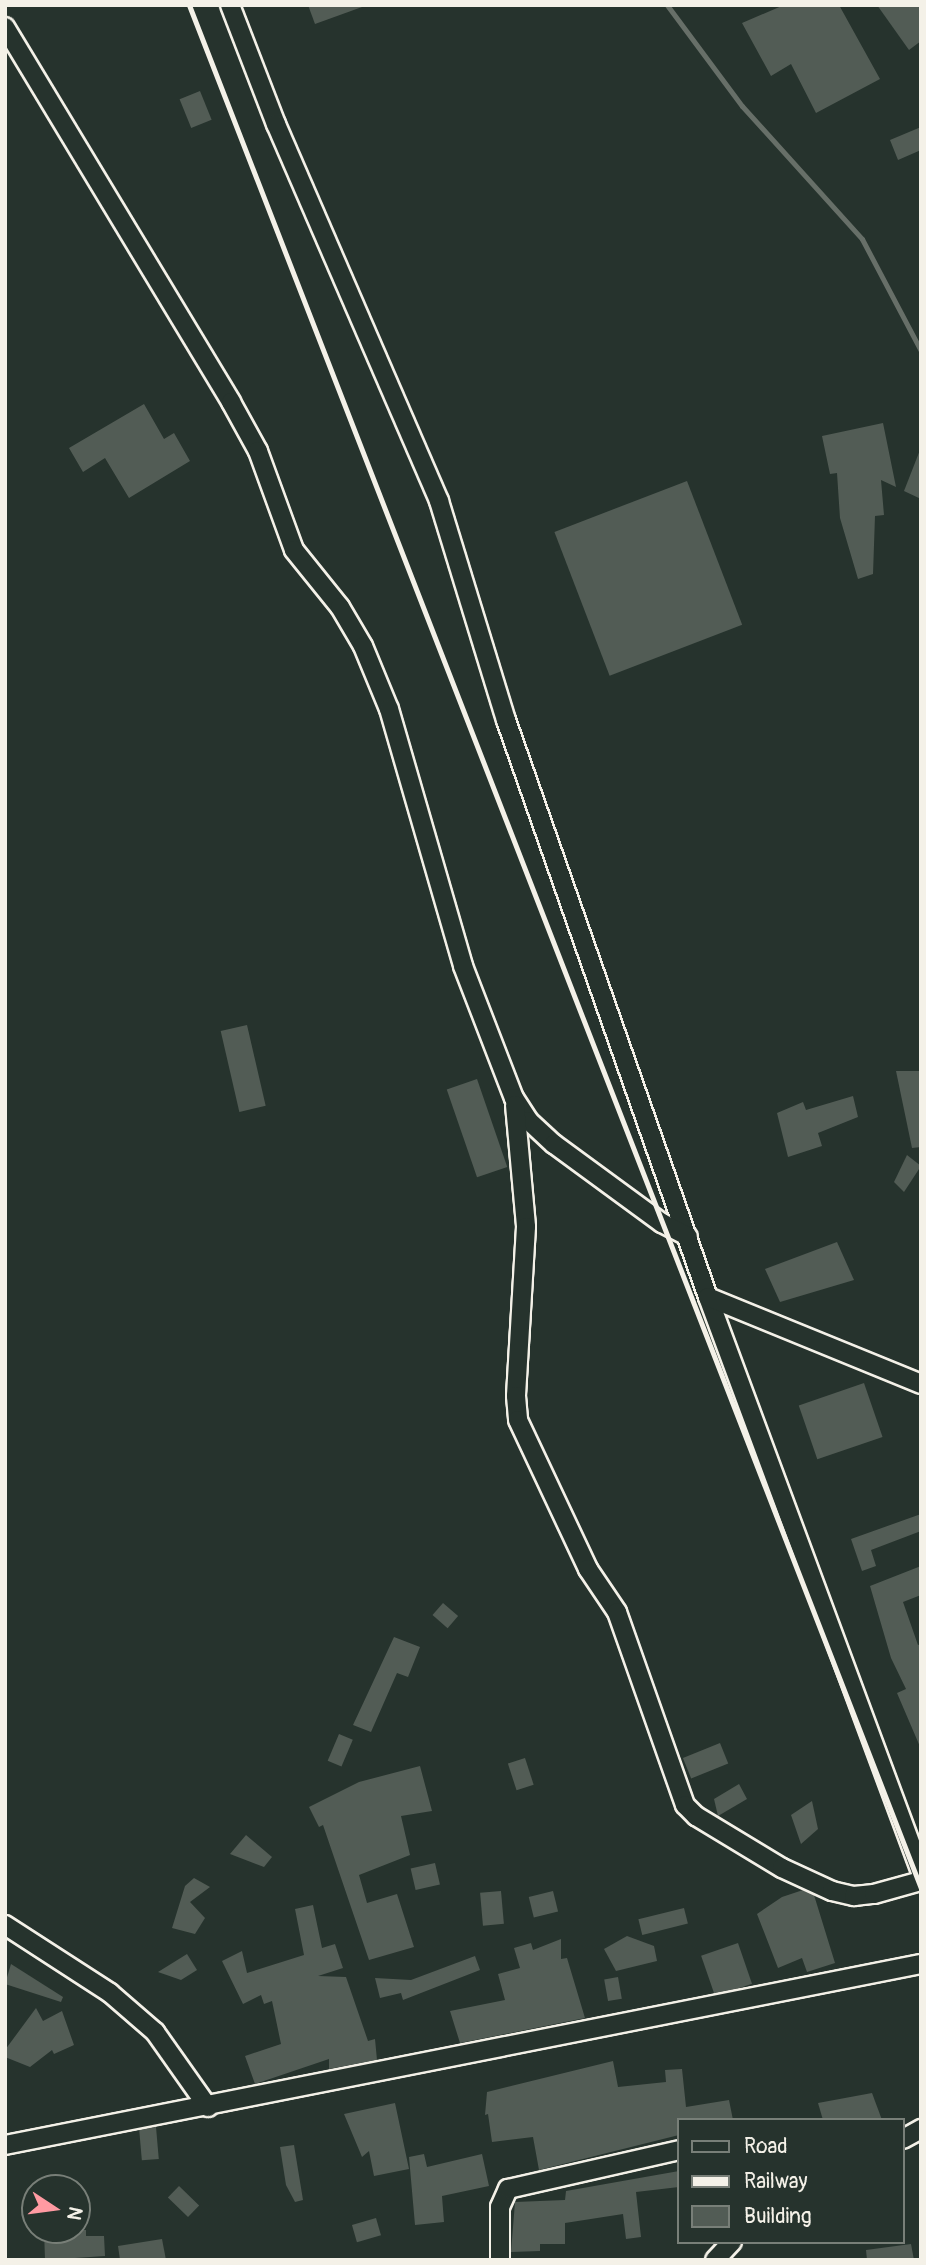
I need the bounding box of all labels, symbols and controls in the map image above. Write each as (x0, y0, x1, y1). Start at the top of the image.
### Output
legend (678, 2118, 905, 2244)
text: Road (744, 2133, 788, 2160)
text: Railway (744, 2168, 808, 2195)
north arrow (21, 2174, 91, 2244)
text: Building (744, 2203, 811, 2230)
text: N (61, 2204, 88, 2222)

